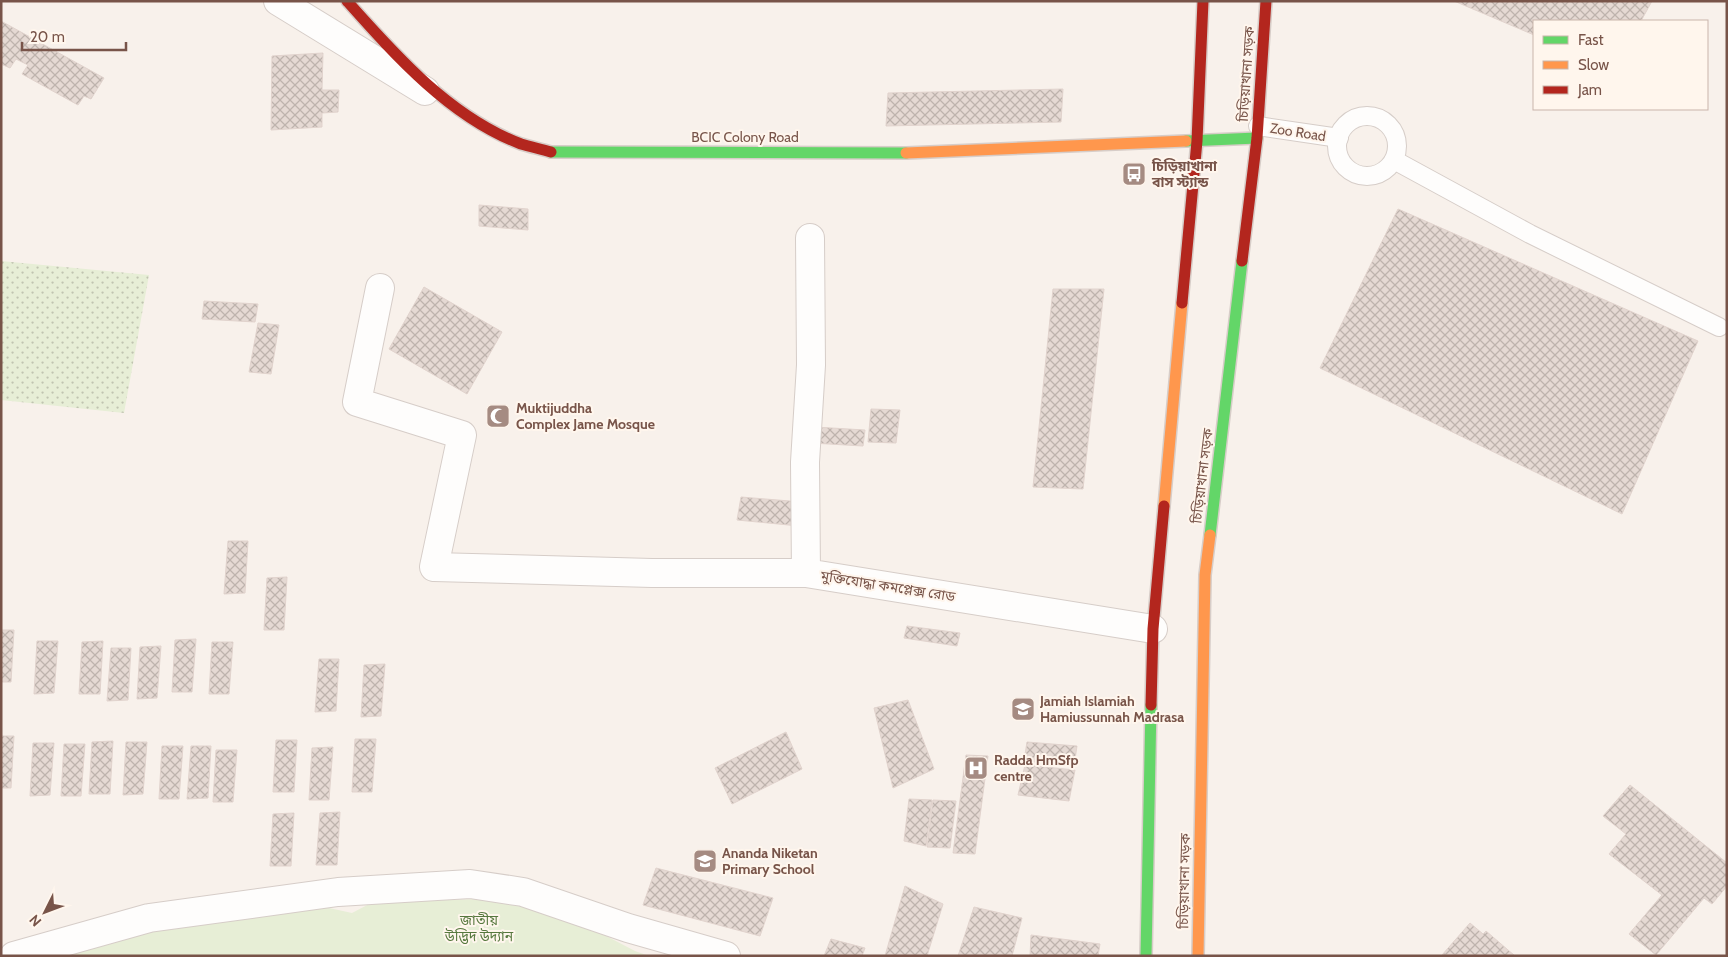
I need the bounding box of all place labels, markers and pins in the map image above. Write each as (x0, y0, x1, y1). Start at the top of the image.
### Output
place label: চিড়িয়াখানা বাস স্ট্যান্ড (1151, 157, 1218, 191)
bus stop icon: চিড়িয়াখানা বাস স্ট্যান্ড (1121, 161, 1147, 187)
place label: Muktijuddha Complex Jame Mosque (516, 399, 655, 433)
mosque icon: Muktijuddha Complex Jame Mosque (485, 403, 511, 429)
place label: Jamiah Islamiah Hamiussunnah Madrasa (1039, 692, 1184, 726)
school or university icon: Jamiah Islamiah Hamiussunnah Madrasa (1010, 696, 1036, 722)
place label: Radda HmSfp centre (994, 751, 1079, 785)
hospital icon: Radda HmSfp centre (963, 755, 989, 781)
place label: Ananda Niketan Primary School (722, 844, 818, 878)
school or university icon: Ananda Niketan Primary School (692, 848, 718, 874)

